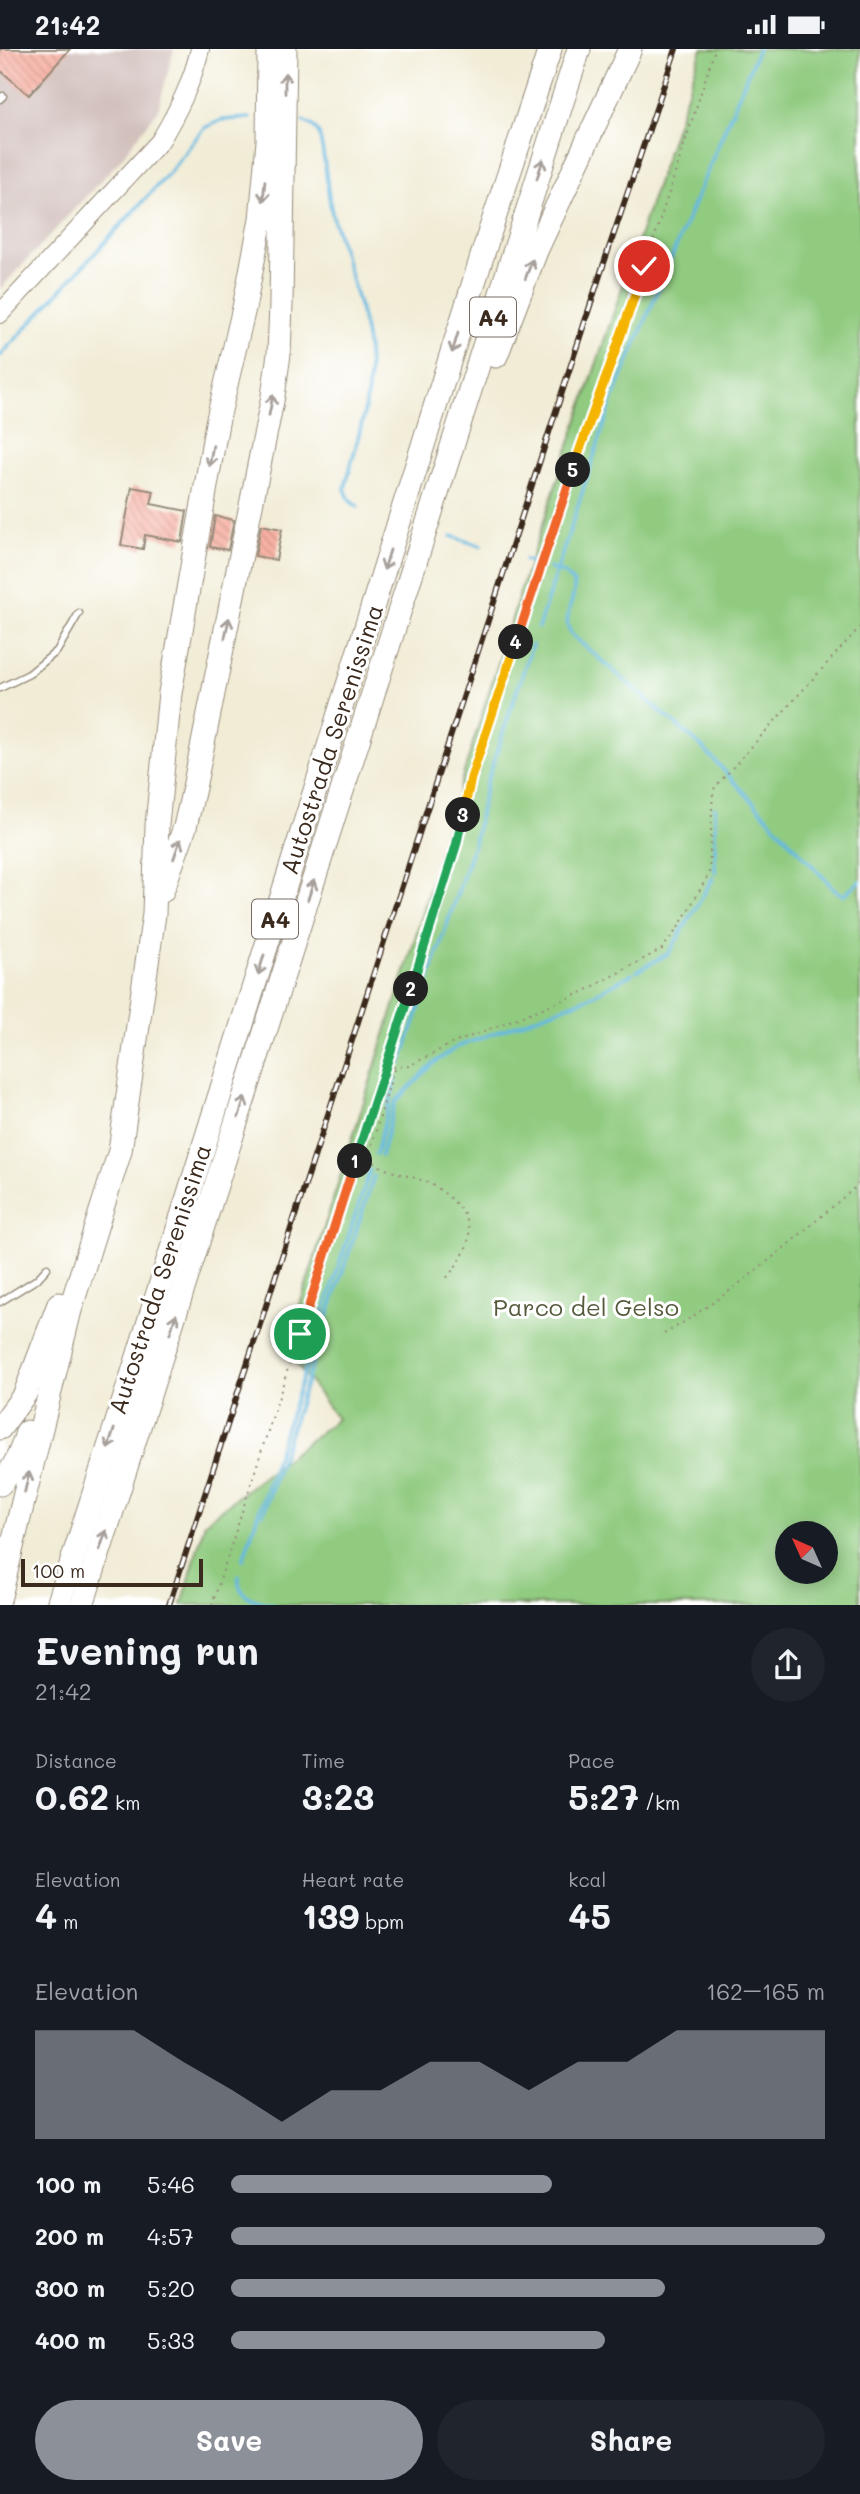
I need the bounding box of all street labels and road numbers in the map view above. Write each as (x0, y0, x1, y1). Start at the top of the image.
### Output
road number: A4 (470, 297, 516, 337)
street label: Autostrada Serenissima (273, 600, 389, 878)
road number: A4 (252, 899, 298, 939)
street label: Autostrada Serenissima (101, 1140, 217, 1418)

